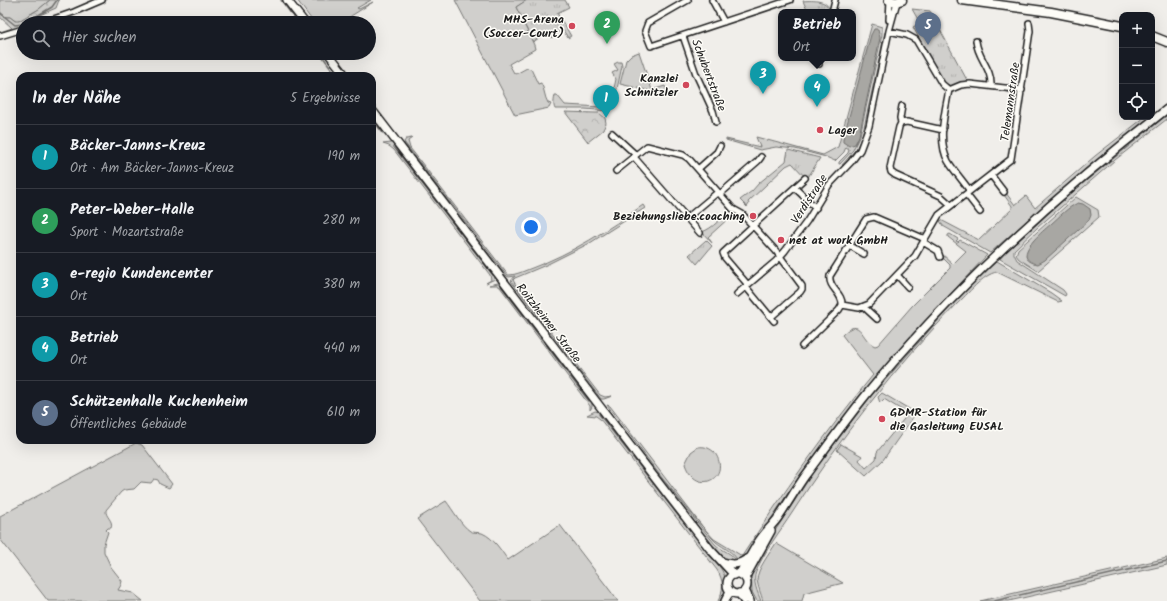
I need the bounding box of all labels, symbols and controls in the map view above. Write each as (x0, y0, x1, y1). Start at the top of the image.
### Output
popup (778, 9, 856, 61)
place label: MHS-Arena (Soccer-Court) (483, 10, 564, 43)
pin: 2 (594, 11, 620, 44)
pin: 5 (915, 12, 941, 45)
map controls (1119, 12, 1155, 120)
button: + (1119, 12, 1155, 48)
text: Betrieb (793, 13, 841, 37)
search box (16, 16, 376, 60)
marker: MHS-Arena (Soccer-Court) (567, 21, 577, 31)
text: Hier suchen (62, 26, 136, 50)
icon: search (30, 27, 52, 49)
street label: Schubertstraße (686, 36, 731, 115)
text: Ort (793, 37, 810, 58)
button: − (1119, 48, 1155, 84)
pin: 3 (750, 61, 776, 94)
street label: Telemannstraße (996, 61, 1026, 143)
place label: Kanzlei Schnitzler (624, 69, 679, 102)
pin: 4 (804, 74, 830, 107)
marker: Kanzlei Schnitzler (681, 80, 691, 90)
button: locate (1119, 84, 1155, 120)
text: In der Nähe (32, 85, 121, 112)
pin: 1 (593, 85, 619, 118)
text: 5 Ergebnisse (290, 88, 360, 109)
place label: Lager (828, 121, 857, 140)
marker: Lager (815, 125, 825, 135)
text: Bäcker-Janns-Kreuz (70, 134, 205, 158)
text: 1 (43, 146, 47, 167)
text: 190 m (328, 146, 360, 167)
text: Ort · Am Bäcker-Janns-Kreuz (70, 158, 234, 179)
street label: Verdistraße (786, 170, 833, 228)
text: Peter-Weber-Halle (70, 198, 194, 222)
place label: Beziehungsliebe.coaching (613, 207, 745, 226)
text: 2 (41, 210, 49, 231)
text: 280 m (323, 210, 360, 231)
marker: Beziehungsliebe.coaching (748, 211, 758, 221)
your location (521, 217, 541, 237)
text: Sport · Mozartstraße (70, 222, 184, 243)
place label: net at work GmbH (789, 231, 888, 250)
marker: net at work GmbH (776, 235, 786, 245)
text: e-regio Kundencenter (70, 262, 213, 286)
text: 3 (41, 274, 49, 295)
text: 380 m (323, 274, 360, 295)
street label: Roitzheimer Straße (511, 279, 586, 368)
text: Ort (70, 286, 87, 307)
text: Betrieb (70, 326, 119, 350)
text: 4 (41, 338, 49, 359)
text: 440 m (324, 338, 360, 359)
text: Ort (70, 350, 87, 371)
text: Schützenhalle Kuchenheim (70, 390, 248, 414)
text: 5 (42, 402, 48, 423)
text: 610 m (327, 402, 360, 423)
place label: GDMR-Station für die Gasleitung EUSAL (890, 403, 1004, 436)
text: Öffentliches Gebäude (70, 414, 187, 435)
marker: GDMR-Station für die Gasleitung EUSAL (877, 414, 887, 424)

